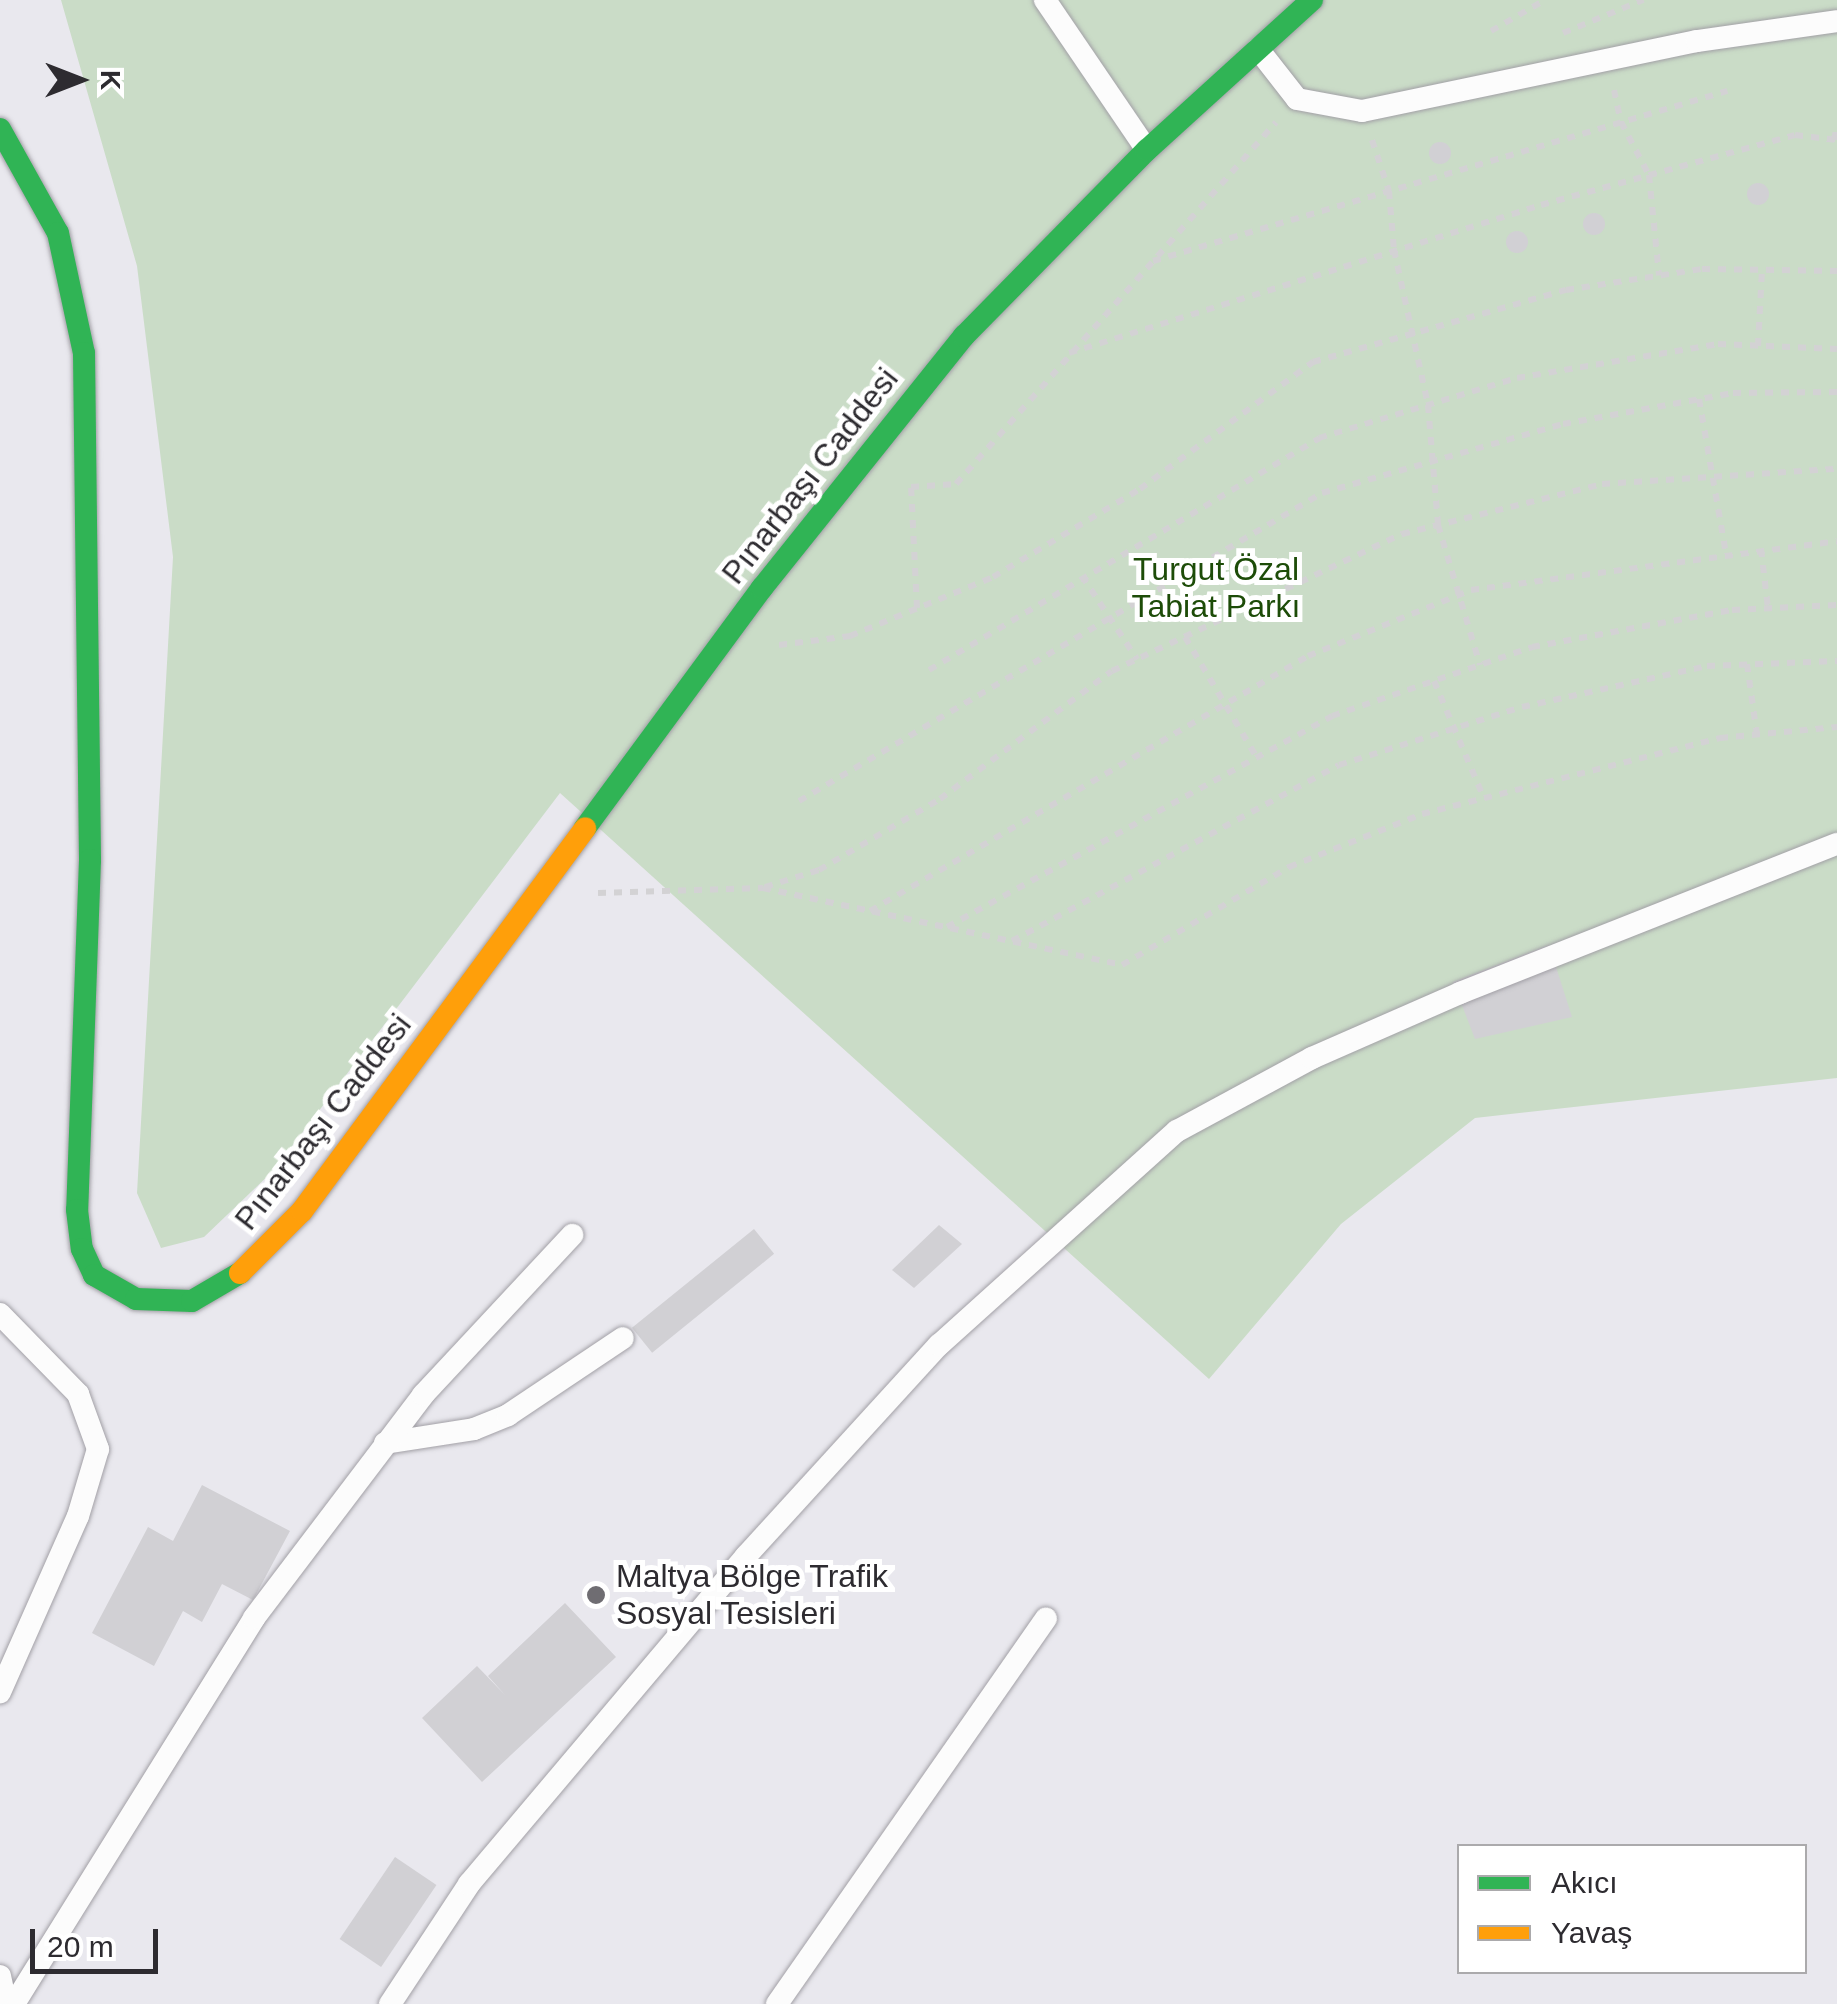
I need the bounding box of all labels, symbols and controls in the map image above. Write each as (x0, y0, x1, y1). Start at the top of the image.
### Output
north arrow (30, 30, 130, 130)
text: K (95, 70, 126, 90)
street label: Pınarbaşı Caddesi (714, 360, 906, 592)
park label: Turgut Özal Tabiat Parkı (1132, 551, 1300, 626)
street label: Pınarbaşı Caddesi (227, 1006, 419, 1238)
place label: Maltya Bölge Trafik Sosyal Tesisleri (616, 1558, 889, 1633)
marker: Maltya Bölge Trafik Sosyal Tesisleri (585, 1584, 607, 1606)
legend (1457, 1844, 1807, 1974)
text: Akıcı (1551, 1866, 1618, 1899)
scale bar (35, 1909, 162, 1971)
text: Yavaş (1551, 1916, 1632, 1949)
text: 20 m (47, 1930, 114, 1963)

